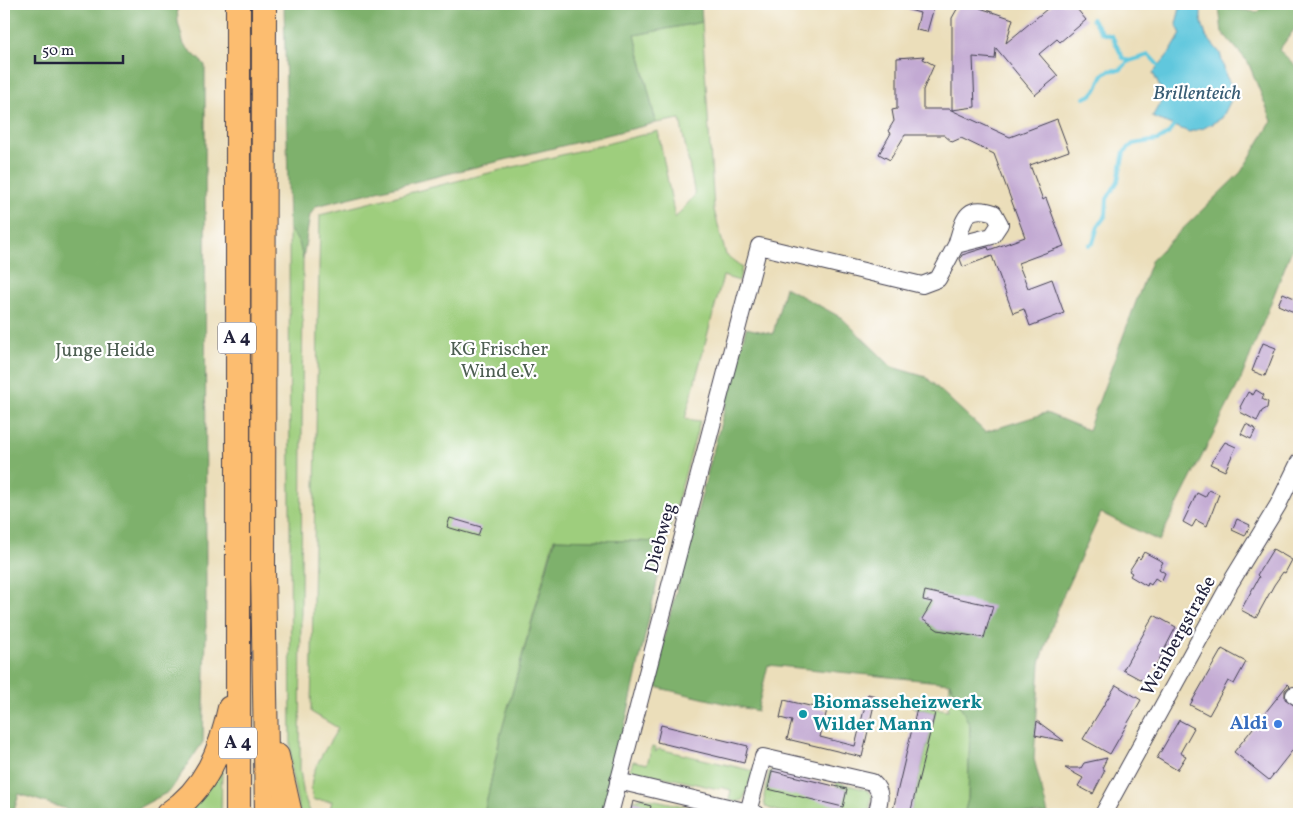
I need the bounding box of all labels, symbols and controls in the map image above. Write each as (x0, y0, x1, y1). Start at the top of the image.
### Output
scale bar (35, 32, 122, 64)
text: 50 m (42, 41, 74, 62)
water label: Brillenteich (1153, 80, 1241, 108)
road number: A 4 (218, 322, 256, 353)
park label: KG Frischer Wind e.V. (450, 337, 548, 385)
park label: Junge Heide (55, 338, 155, 364)
street label: Diebweg (639, 500, 683, 576)
street label: Weinbergstraße (1135, 571, 1223, 701)
place label: Biomasseheizwerk Wilder Mann (813, 690, 982, 738)
marker: Biomasseheizwerk Wilder Mann (797, 708, 809, 720)
place label: Aldi (1230, 711, 1268, 737)
marker: Aldi (1272, 718, 1284, 730)
road number: A 4 (219, 728, 257, 758)

